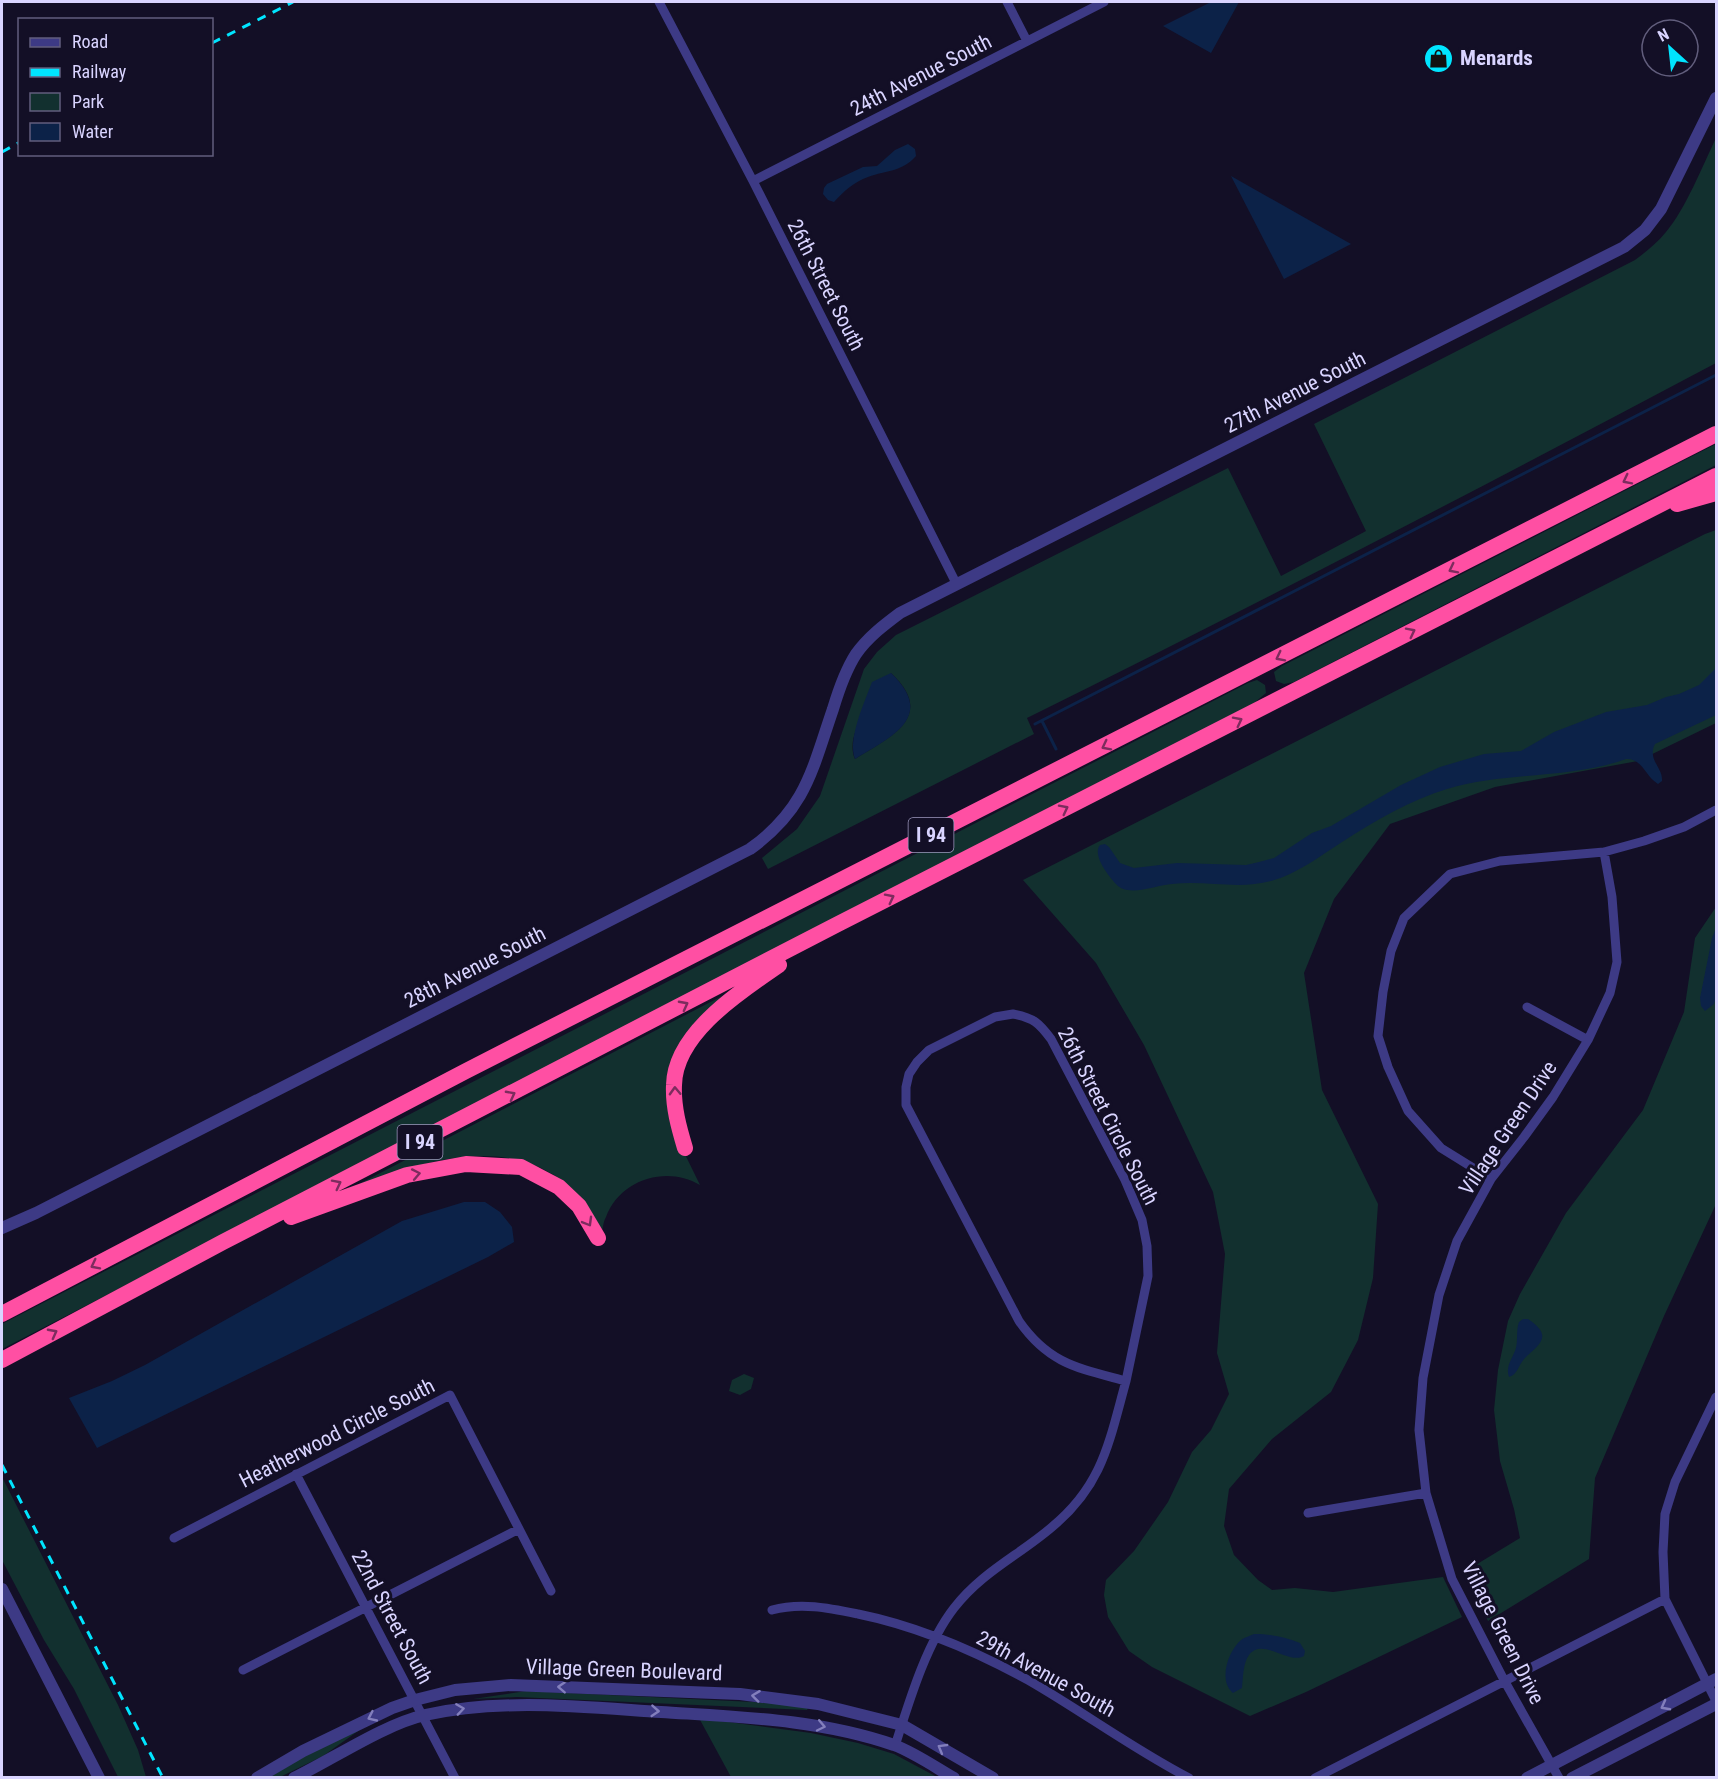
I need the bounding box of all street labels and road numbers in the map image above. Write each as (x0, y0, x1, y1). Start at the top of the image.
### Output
street label: 24th Avenue South (846, 29, 996, 121)
street label: 26th Street South (783, 215, 869, 355)
street label: 27th Avenue South (1220, 346, 1370, 438)
road number: I 94 (908, 818, 954, 852)
street label: 28th Avenue South (400, 921, 550, 1013)
street label: 26th Street Circle South (1053, 1023, 1163, 1209)
street label: Village Green Drive (1454, 1056, 1562, 1200)
road number: I 94 (398, 1125, 442, 1159)
street label: Heatherwood Circle South (235, 1373, 439, 1493)
street label: 22nd Street South (347, 1546, 437, 1688)
street label: Village Green Drive (1457, 1558, 1549, 1708)
street label: 29th Avenue South (972, 1626, 1120, 1722)
street label: Village Green Boulevard (525, 1655, 723, 1685)

